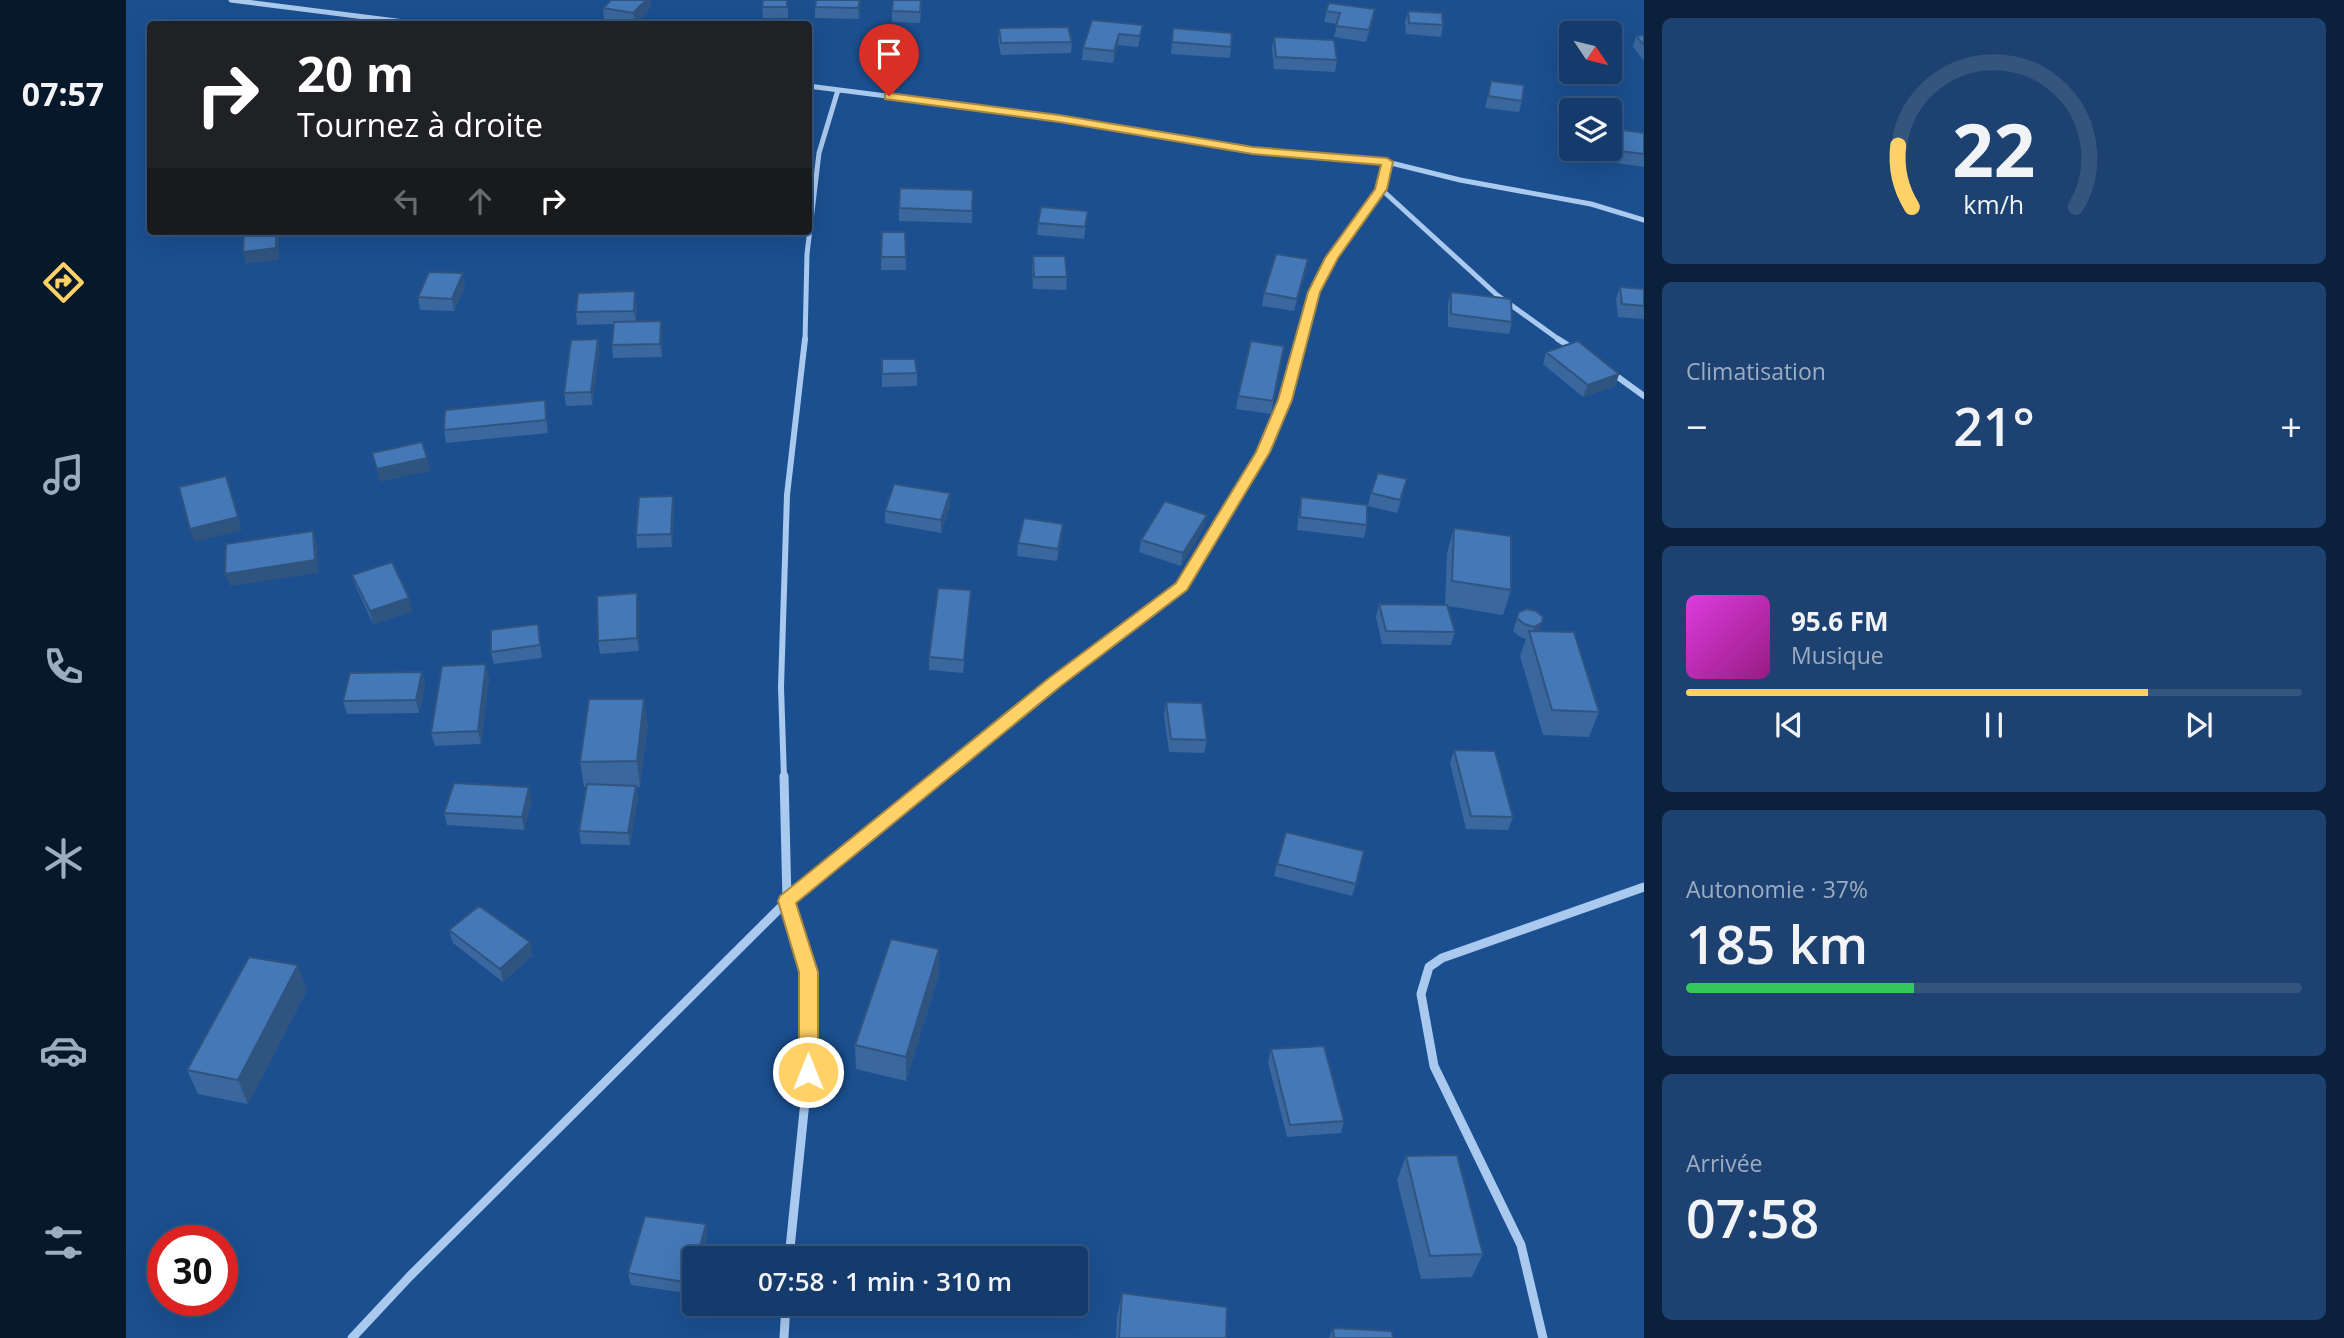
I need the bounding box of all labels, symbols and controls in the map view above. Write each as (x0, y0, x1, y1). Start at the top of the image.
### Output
north arrow (1559, 21, 1622, 84)
map controls (1559, 21, 1622, 161)
pin (859, 24, 919, 96)
icon: arrive (870, 35, 908, 73)
text: 20 m (297, 40, 414, 106)
icon: right (182, 49, 273, 140)
text: 07:57 (22, 72, 104, 115)
button: layers (1559, 98, 1622, 161)
text: 22 (1952, 99, 2036, 198)
text: Tournez à droite (297, 103, 543, 146)
icon: left (388, 182, 426, 220)
icon: ahead (461, 182, 499, 220)
icon: right (534, 182, 572, 220)
text: km/h (1964, 187, 2024, 221)
icon: directions (39, 258, 88, 307)
text: Climatisation (1686, 355, 1826, 387)
text: 21° (1953, 390, 2035, 461)
text: − (1686, 400, 1708, 452)
text: + (2280, 400, 2302, 452)
icon: music (39, 450, 88, 499)
text: 95.6 FM (1791, 603, 1889, 639)
text: Musique (1791, 639, 1884, 671)
icon: phone (39, 642, 88, 691)
icon: previous (1770, 706, 1808, 744)
icon: pause (1975, 706, 2013, 744)
icon: next (2180, 706, 2218, 744)
icon: climate (39, 834, 88, 883)
text: Autonomie · 37% (1686, 873, 1868, 905)
text: 185 km (1686, 908, 1868, 979)
icon: car (39, 1026, 88, 1075)
position arrow (771, 1035, 845, 1109)
text: Arrivée (1686, 1147, 1762, 1179)
text: 07:58 (1686, 1182, 1819, 1253)
icon: filters (39, 1218, 88, 1267)
speed limit sign: 30 (147, 1225, 238, 1316)
text: 07:58 · 1 min · 310 m (758, 1263, 1012, 1299)

